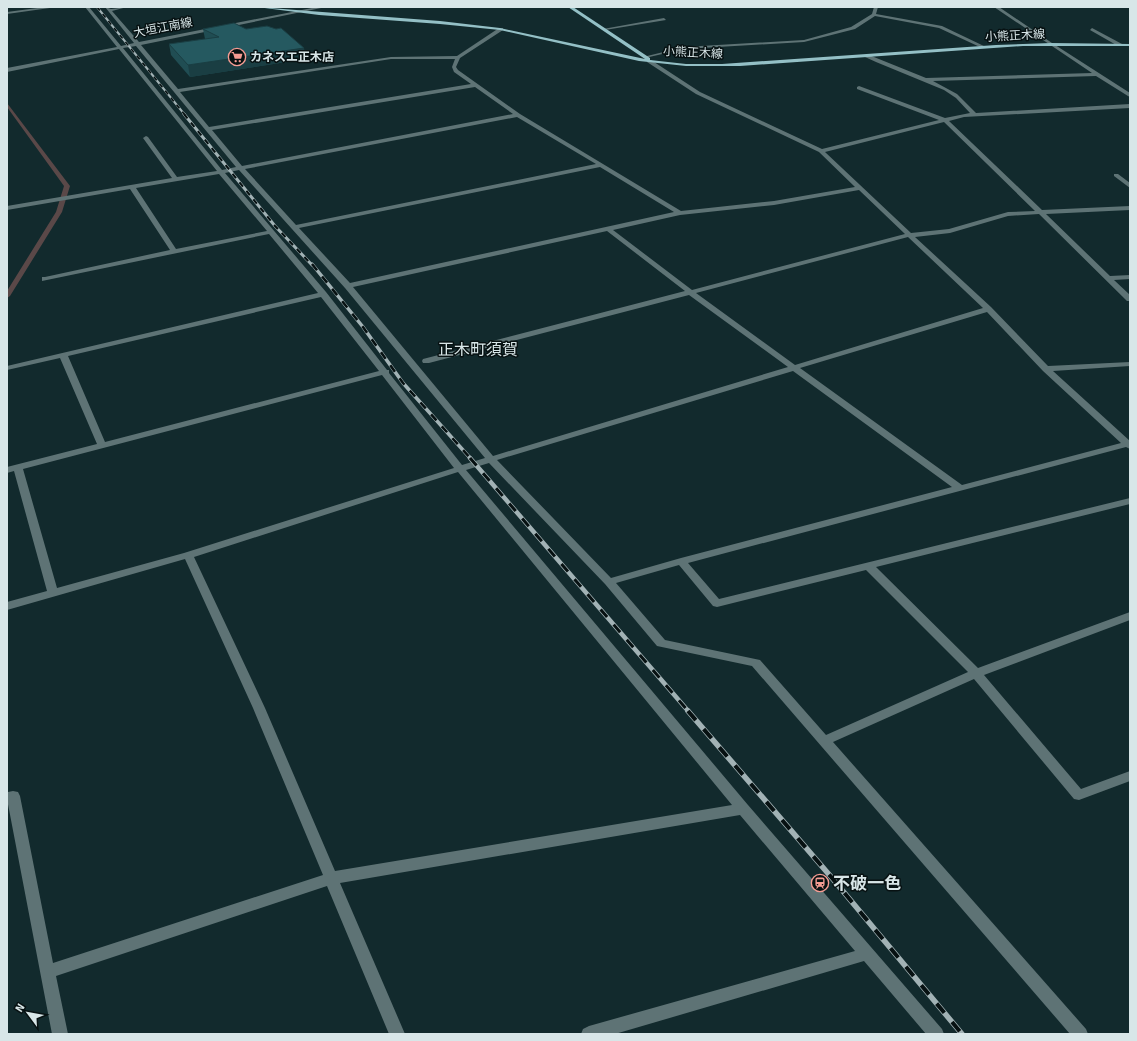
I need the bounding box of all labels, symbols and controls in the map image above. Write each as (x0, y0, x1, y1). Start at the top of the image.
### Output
street label: 大垣江南線 (132, 15, 194, 41)
street label: 小熊正木線 (985, 27, 1045, 45)
street label: 小熊正木線 (663, 44, 723, 62)
supermarket icon: カネスエ正木店 (227, 47, 247, 67)
place label: カネスエ正木店 (250, 50, 334, 65)
district label: 正木町須賀 (438, 340, 518, 360)
station icon: 不破一色 (810, 873, 830, 893)
place label: 不破一色 (833, 873, 901, 894)
north arrow (8, 993, 48, 1033)
text: N (12, 1001, 27, 1015)

